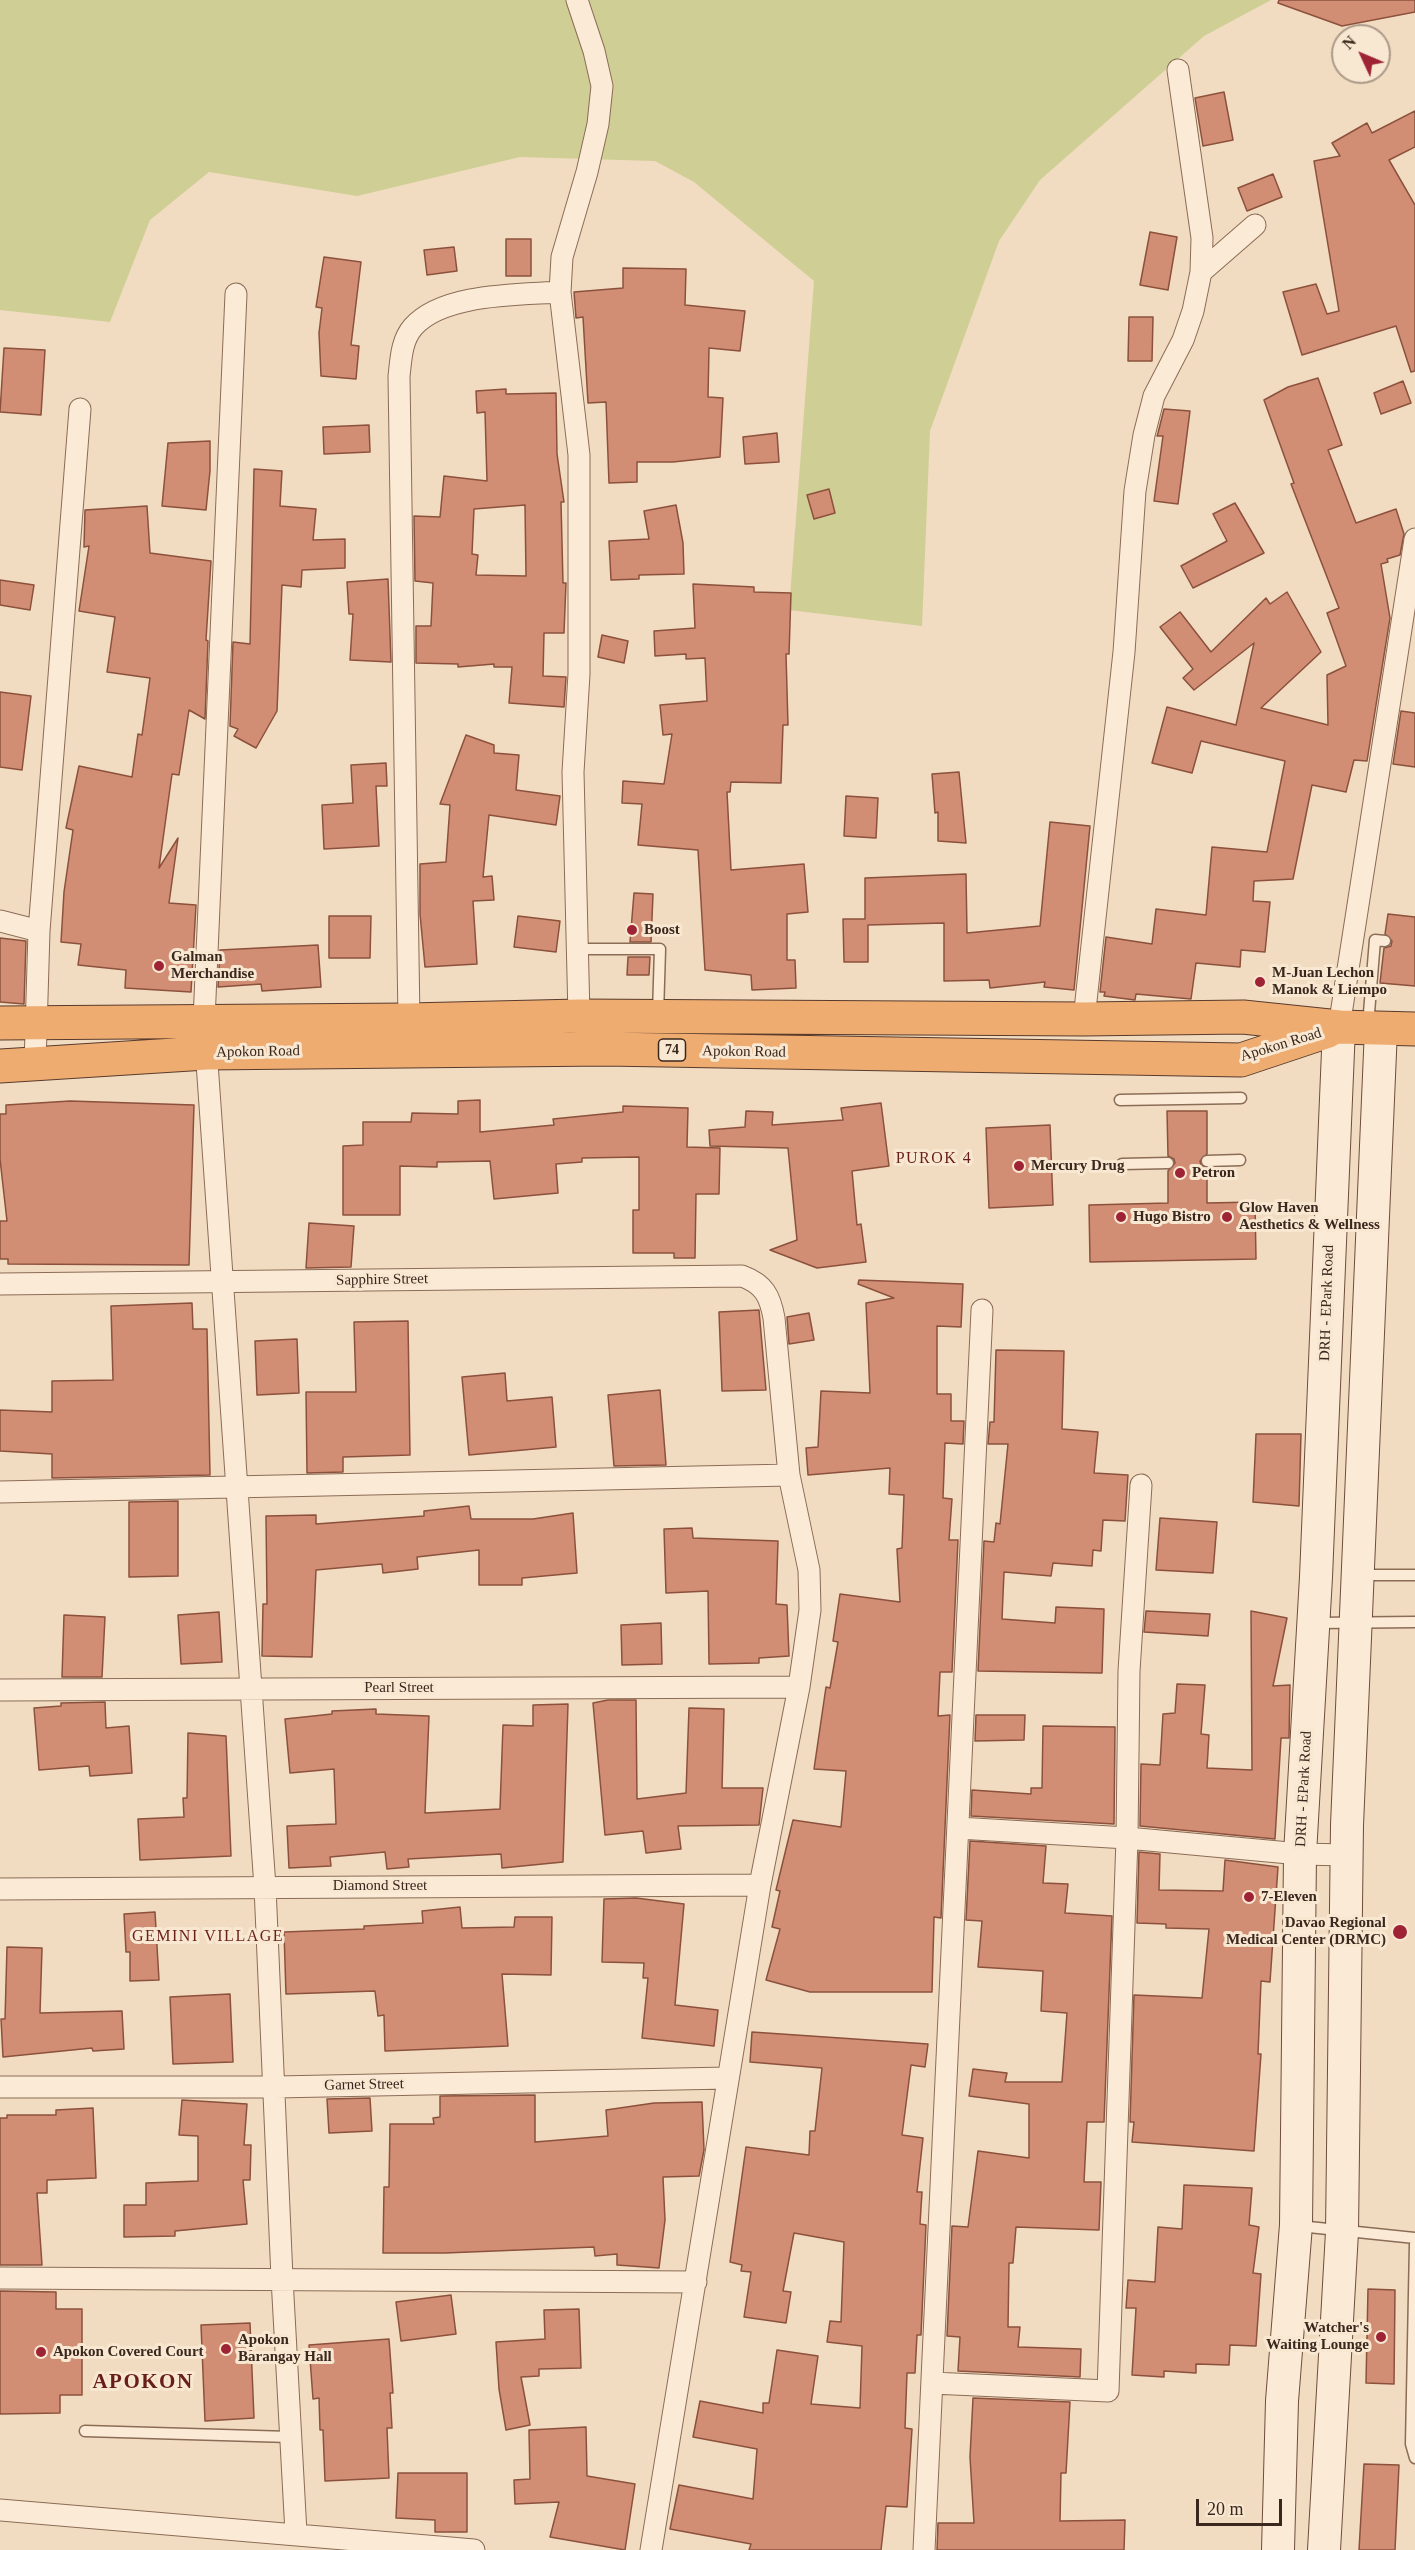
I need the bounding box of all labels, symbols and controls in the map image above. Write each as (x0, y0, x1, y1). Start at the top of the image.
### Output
north arrow (1331, 24, 1391, 84)
text: N (1339, 32, 1359, 53)
place label: Boost (644, 921, 680, 939)
marker: Boost (625, 923, 639, 937)
place label: Galman Merchandise (171, 948, 254, 983)
marker: Galman Merchandise (152, 959, 166, 973)
place label: M-Juan Lechon Manok & Liempo (1272, 964, 1387, 999)
marker: M-Juan Lechon Manok & Liempo (1253, 975, 1267, 989)
street label: Apokon Road (1238, 1024, 1324, 1066)
road number: 74 (658, 1039, 686, 1061)
street label: Apokon Road (216, 1042, 300, 1062)
street label: Apokon Road (702, 1042, 786, 1062)
district label: PUROK 4 (896, 1149, 972, 1169)
place label: Mercury Drug (1031, 1157, 1124, 1175)
marker: Mercury Drug (1012, 1159, 1026, 1173)
place label: Petron (1192, 1164, 1235, 1182)
marker: Petron (1173, 1166, 1187, 1180)
place label: Glow Haven Aesthetics & Wellness (1239, 1199, 1380, 1234)
place label: Hugo Bistro (1133, 1208, 1211, 1226)
marker: Hugo Bistro (1114, 1210, 1128, 1224)
marker: Glow Haven Aesthetics & Wellness (1220, 1210, 1234, 1224)
street label: DRH - EPark Road (1316, 1245, 1338, 1361)
street label: Sapphire Street (336, 1270, 428, 1290)
street label: Pearl Street (364, 1679, 434, 1697)
street label: DRH - EPark Road (1292, 1730, 1316, 1848)
street label: Diamond Street (333, 1877, 427, 1895)
place label: 7-Eleven (1261, 1888, 1317, 1906)
marker: 7-Eleven (1242, 1890, 1256, 1904)
place label: Davao Regional Medical Center (DRMC) (1226, 1914, 1386, 1949)
marker: Davao Regional Medical Center (DRMC) (1391, 1923, 1409, 1941)
district label: GEMINI VILLAGE (132, 1927, 284, 1947)
street label: Garnet Street (324, 2075, 404, 2095)
place label: Watcher's Waiting Lounge (1266, 2319, 1369, 2354)
marker: Watcher's Waiting Lounge (1374, 2330, 1388, 2344)
place label: Apokon Barangay Hall (238, 2331, 332, 2366)
marker: Apokon Barangay Hall (219, 2342, 233, 2356)
place label: Apokon Covered Court (53, 2343, 204, 2361)
marker: Apokon Covered Court (34, 2345, 48, 2359)
district label: APOKON (92, 2370, 194, 2396)
scale bar (1199, 2487, 1284, 2525)
text: 20 m (1207, 2499, 1244, 2519)

